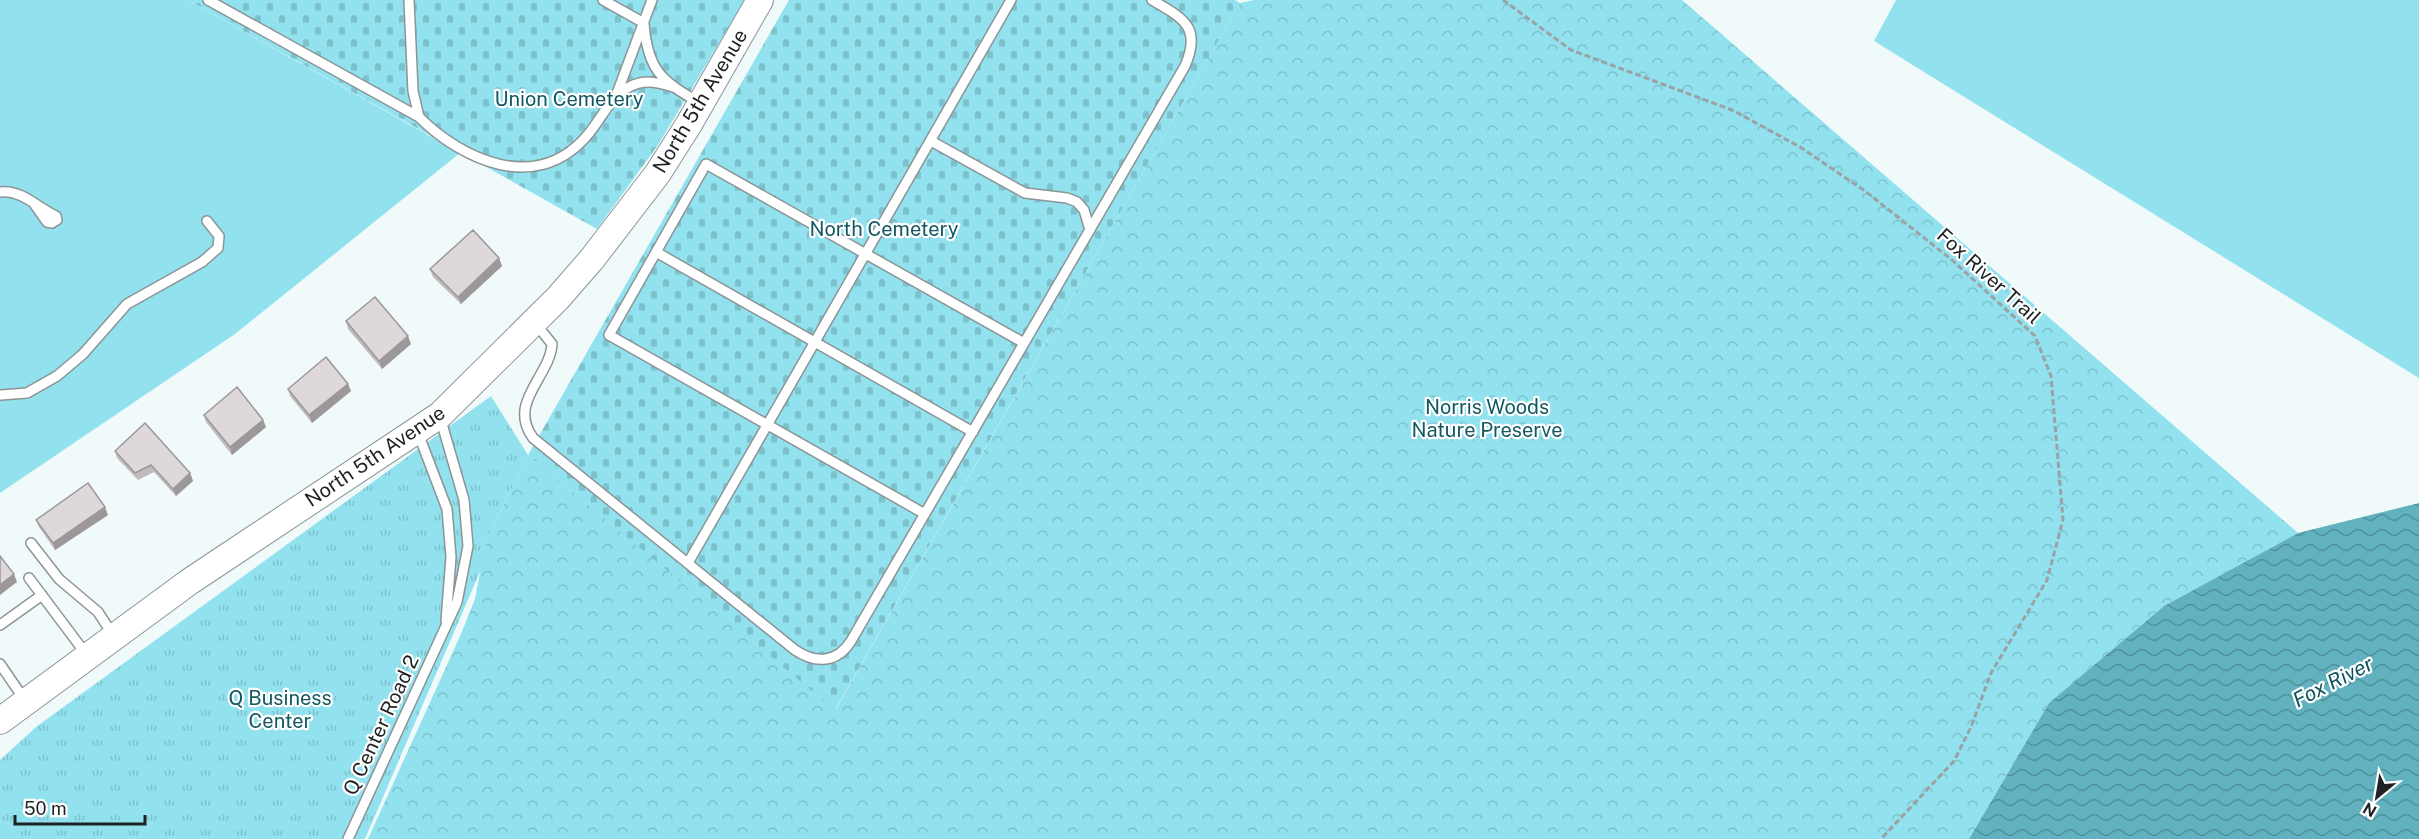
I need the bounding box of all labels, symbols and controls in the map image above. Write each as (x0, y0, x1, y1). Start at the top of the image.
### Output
street label: North 5th Avenue (648, 25, 752, 177)
park label: Union Cemetery (494, 87, 644, 111)
park label: North Cemetery (810, 217, 959, 241)
street label: Fox River Trail (1932, 223, 2046, 329)
park label: Norris Woods Nature Preserve (1411, 395, 1563, 442)
street label: North 5th Avenue (300, 400, 450, 512)
water label: Fox River (2288, 650, 2378, 712)
street label: Q Center Road 2 (338, 651, 424, 799)
park label: Q Business Center (228, 686, 332, 733)
north arrow (2347, 767, 2407, 827)
scale bar (15, 788, 146, 826)
text: 50 m (24, 798, 67, 819)
text: N (2360, 798, 2380, 821)

